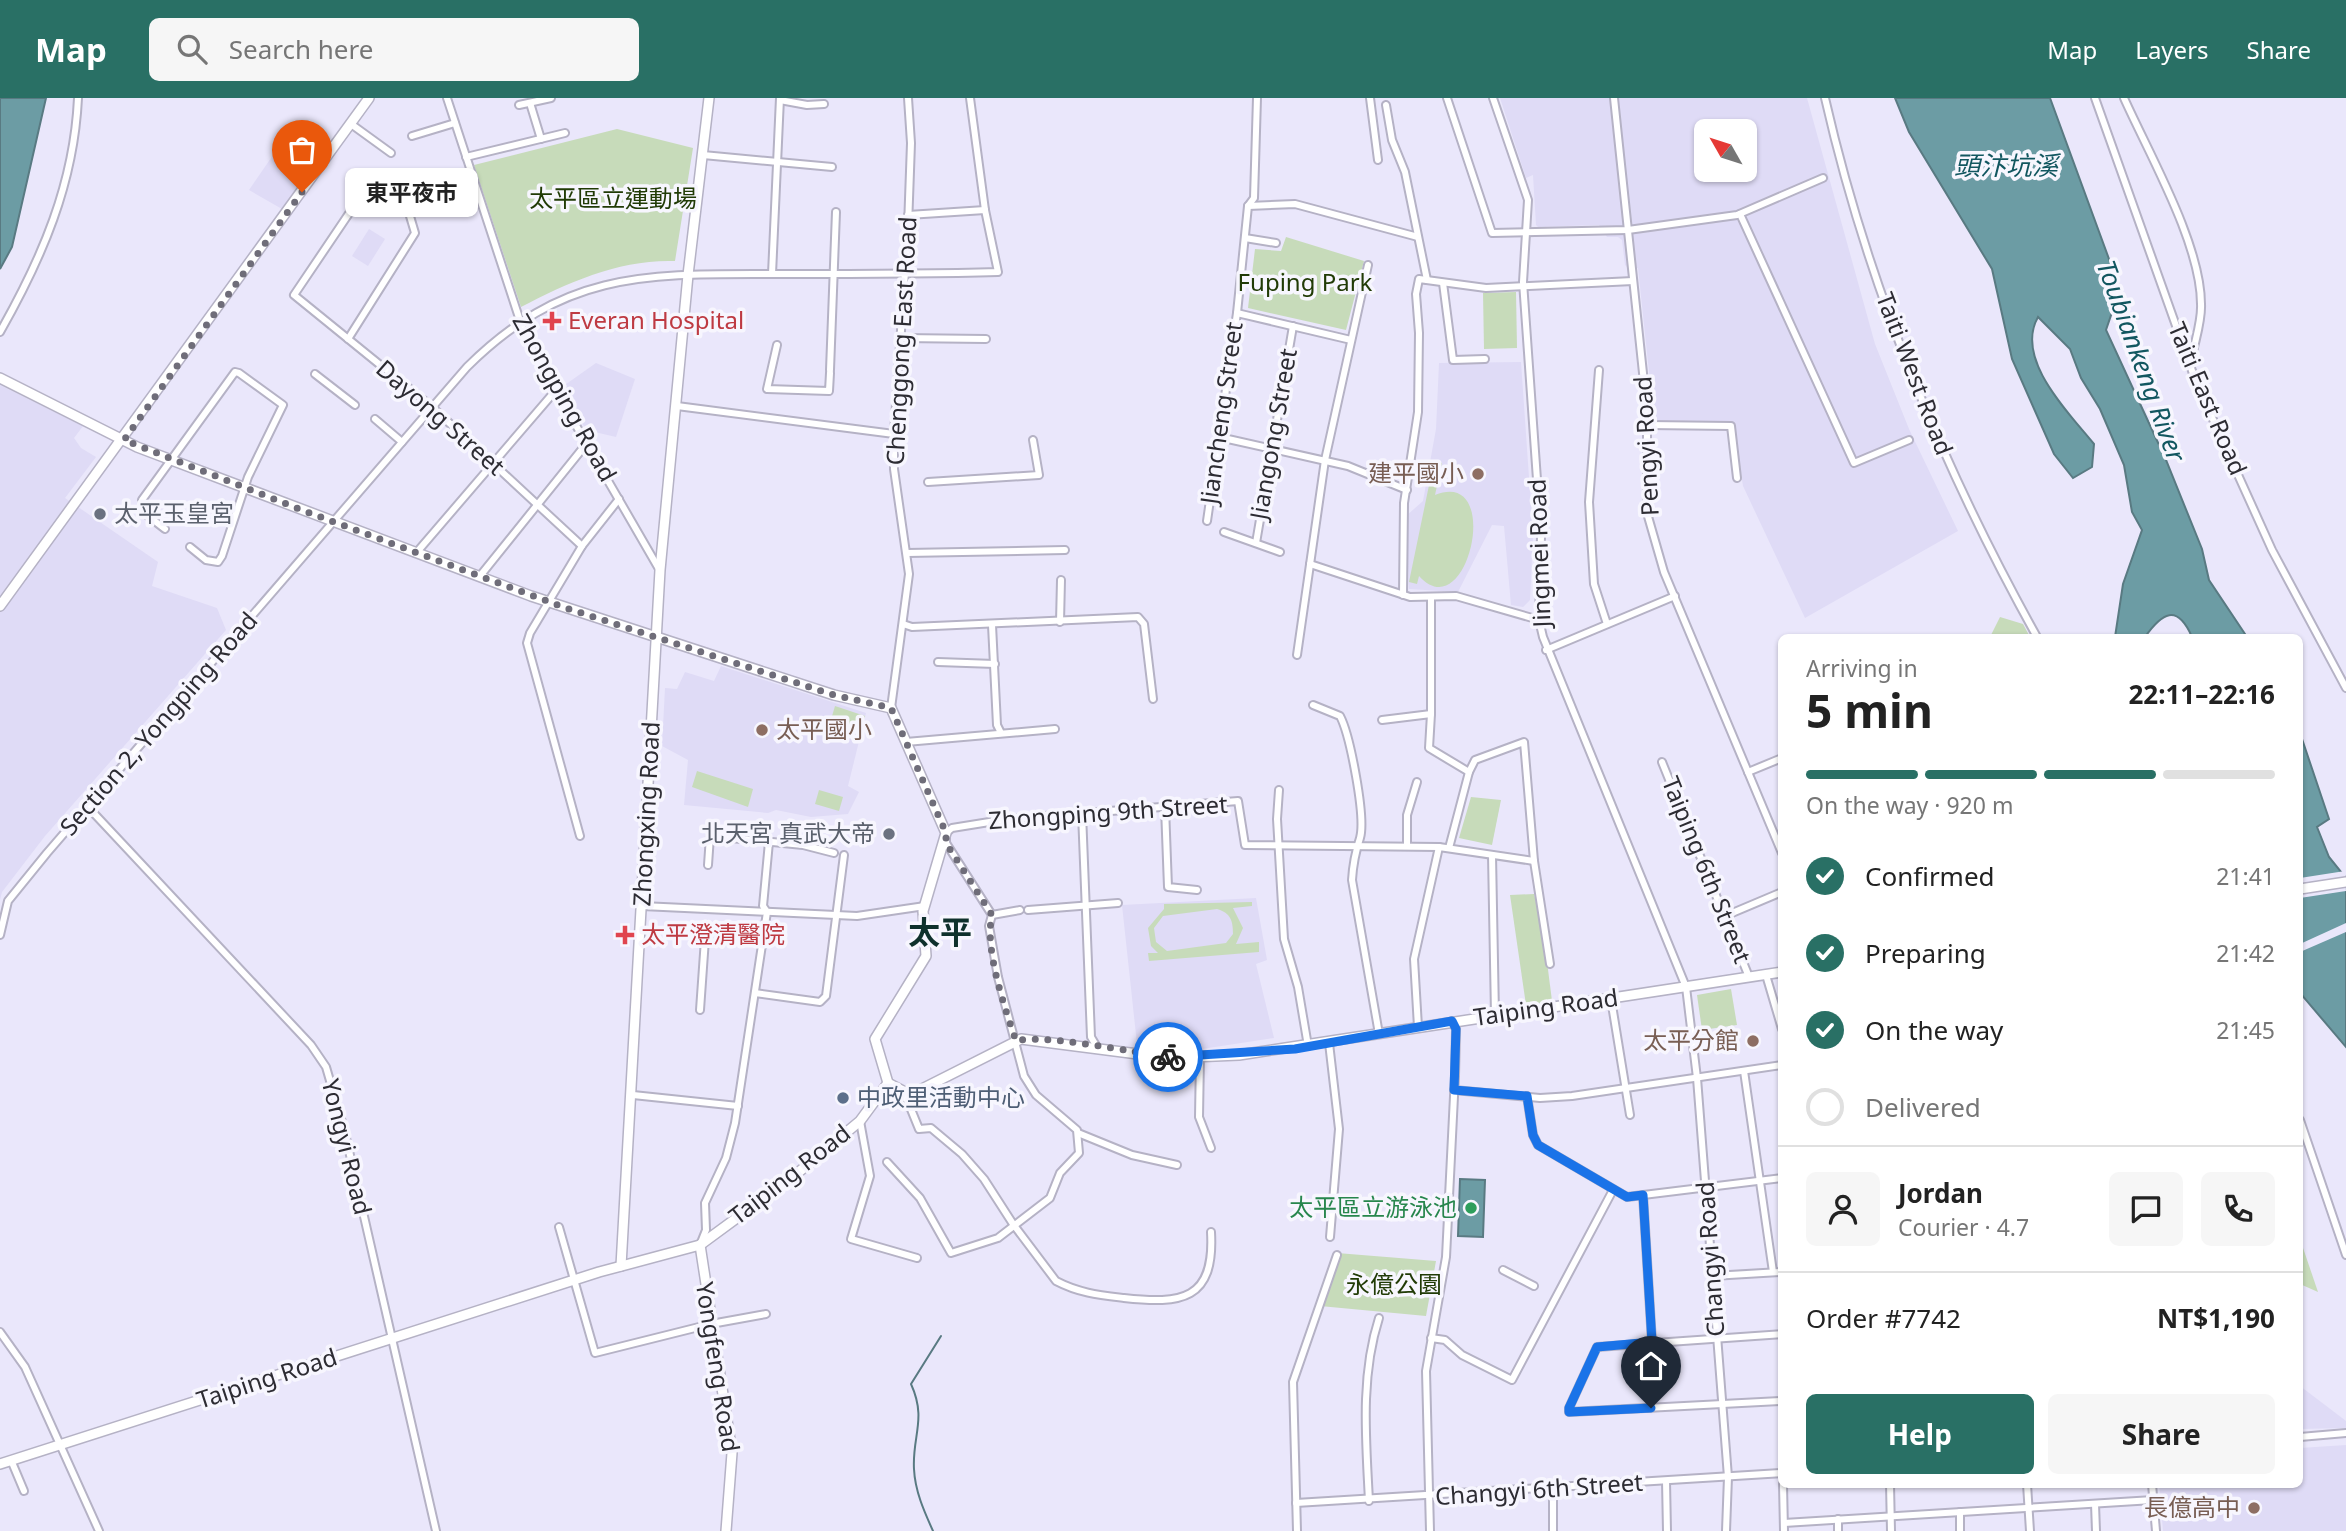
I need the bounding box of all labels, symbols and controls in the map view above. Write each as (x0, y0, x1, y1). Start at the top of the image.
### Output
search box (149, 18, 639, 81)
text: Map (35, 27, 107, 72)
icon: search (173, 30, 211, 68)
text: Search here (229, 31, 373, 67)
text: Map (2047, 33, 2097, 66)
text: Layers (2135, 33, 2209, 66)
text: Share (2247, 33, 2311, 66)
north arrow (1694, 119, 1757, 182)
map controls (1694, 119, 1757, 182)
pin (272, 120, 332, 192)
icon: bag (283, 131, 321, 169)
water label: 頭汴坑溪 (1954, 147, 2062, 183)
callout: 東平夜市 (344, 168, 477, 217)
text: 東平夜市 (366, 176, 458, 208)
park label: 太平區立運動場 (529, 181, 697, 214)
street label: Chenggong East Road (878, 216, 923, 466)
water label: Toubiankeng River (2089, 255, 2196, 468)
park label: Fuping Park (1238, 265, 1373, 298)
street label: Taiti West Road (1869, 287, 1962, 459)
place label: Everan Hospital (568, 303, 744, 336)
street label: Zhongping Road (506, 307, 625, 487)
marker: Everan Hospital (542, 311, 562, 331)
street label: Taiti East Road (2161, 317, 2255, 480)
street label: Jiancheng Street (1191, 319, 1250, 508)
street label: Jiangong Street (1241, 345, 1304, 524)
street label: Dayong Street (370, 352, 513, 482)
street label: Pengyi Road (1625, 375, 1666, 517)
place label: 建平國小 (1368, 456, 1464, 489)
marker: 建平國小 (1470, 466, 1486, 482)
street label: Jingmei Road (1519, 478, 1558, 630)
place label: 太平玉皇宮 (114, 496, 234, 529)
marker: 太平玉皇宮 (92, 506, 108, 522)
street label: Section 2, Yongping Road (52, 604, 264, 842)
text: Arriving in (1806, 652, 1918, 684)
text: 22:11–22:16 (2128, 676, 2275, 712)
text: 5 min (1806, 679, 1933, 741)
place label: 太平國小 (776, 712, 872, 745)
street label: Zhongxing Road (624, 721, 667, 907)
marker: 太平國小 (754, 722, 770, 738)
street label: Taiping 6th Street (1655, 771, 1760, 968)
street label: Zhongping 9th Street (987, 787, 1229, 836)
text: On the way · 920 m (1806, 789, 2013, 821)
place label: 北天宮 真武大帝 (701, 816, 875, 849)
marker: 北天宮 真武大帝 (881, 826, 897, 842)
icon: check (1806, 857, 1844, 895)
text: Confirmed (1865, 858, 1995, 894)
text: 21:41 (2216, 860, 2275, 892)
district label: 太平 (908, 910, 972, 953)
place label: 太平澄清醫院 (641, 917, 785, 950)
marker: 太平澄清醫院 (615, 925, 635, 945)
icon: check (1806, 934, 1844, 972)
text: Preparing (1865, 935, 1986, 971)
text: 21:42 (2216, 937, 2275, 969)
street label: Taiping Road (1471, 980, 1620, 1033)
icon: check (1806, 1011, 1844, 1049)
text: On the way (1865, 1012, 2003, 1048)
text: 21:45 (2216, 1014, 2275, 1046)
courier (1133, 1022, 1203, 1092)
place label: 太平分館 (1643, 1023, 1739, 1056)
marker: 太平分館 (1745, 1033, 1761, 1049)
icon: bike (1149, 1038, 1187, 1076)
street label: Yongyi Road (315, 1075, 380, 1218)
place label: 中政里活動中心 (857, 1080, 1025, 1113)
text: Delivered (1865, 1089, 1981, 1125)
marker: 中政里活動中心 (835, 1090, 851, 1106)
street label: Taiping Road (722, 1116, 857, 1232)
button: person (1806, 1172, 1880, 1246)
button: chat (2109, 1172, 2183, 1246)
button: phone (2201, 1172, 2275, 1246)
text: Jordan (1898, 1175, 1983, 1211)
street label: Changyi Road (1688, 1180, 1731, 1338)
place label: 太平區立游泳池 (1289, 1190, 1457, 1223)
marker: 太平區立游泳池 (1463, 1200, 1479, 1216)
text: Courier · 4.7 (1898, 1211, 2029, 1243)
park label: 永億公園 (1346, 1267, 1442, 1300)
street label: Yongfeng Road (689, 1279, 748, 1454)
text: Order #7742 (1806, 1300, 1961, 1336)
text: NT$1,190 (2157, 1300, 2275, 1336)
pin (1621, 1336, 1681, 1408)
street label: Taiping Road (192, 1339, 341, 1416)
icon: home (1632, 1347, 1670, 1385)
button: Help (1806, 1394, 2034, 1474)
button: Share (2048, 1394, 2275, 1474)
street label: Changyi 6th Street (1434, 1465, 1644, 1512)
place label: 長億高中 (2144, 1490, 2240, 1523)
marker: 長億高中 (2246, 1500, 2262, 1516)

